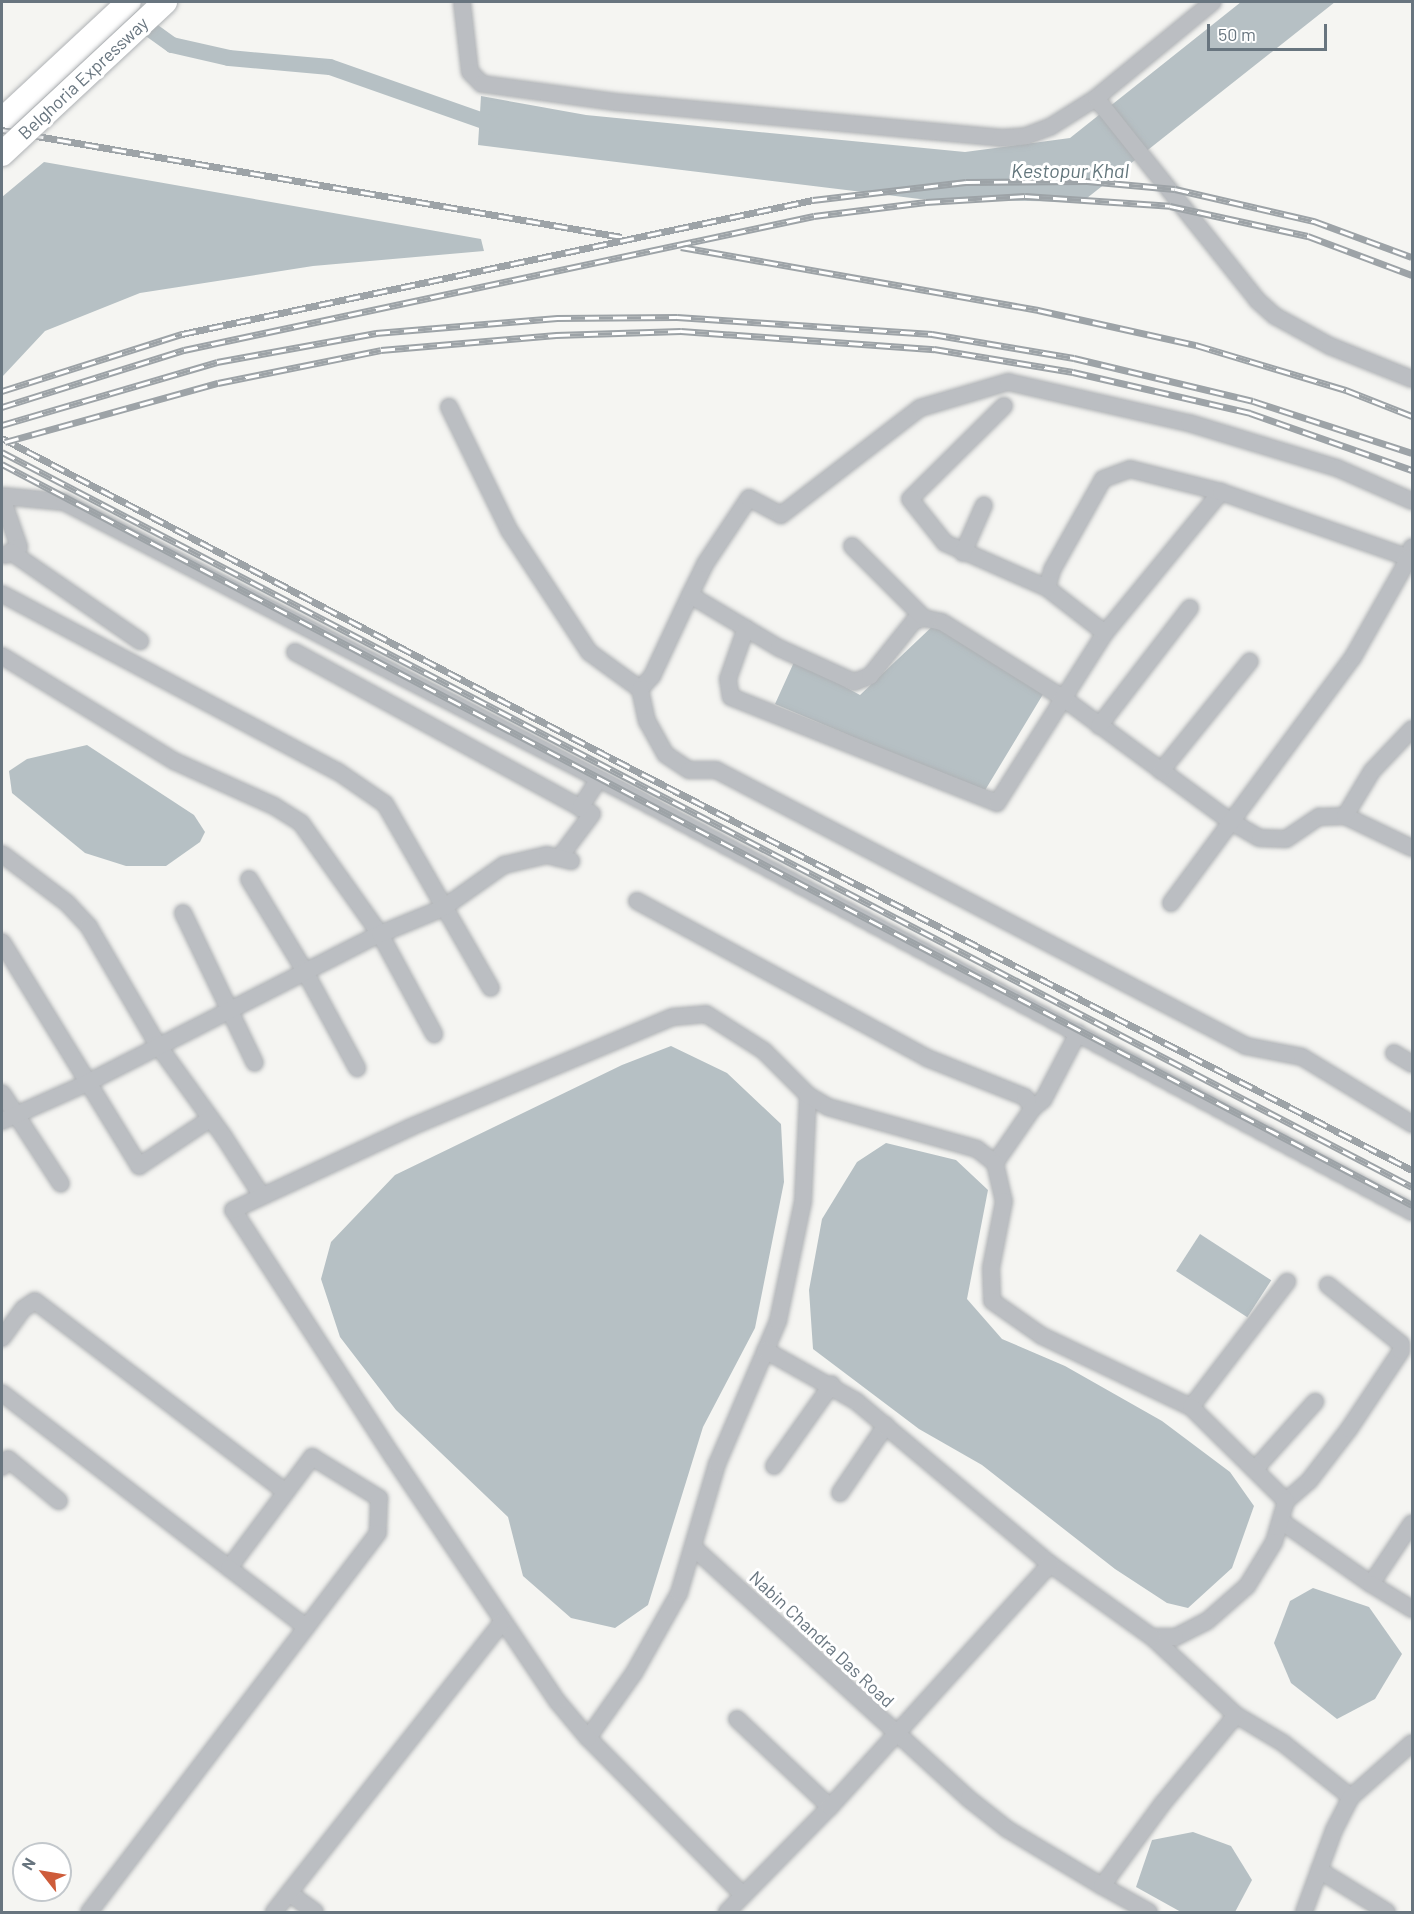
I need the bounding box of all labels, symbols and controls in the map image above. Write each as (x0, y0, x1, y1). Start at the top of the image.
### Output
street label: Belghoria Expressway (13, 12, 153, 144)
scale bar (1210, 12, 1330, 50)
text: 50 m (1218, 23, 1256, 45)
water label: Kestopur Khal (1011, 158, 1129, 182)
street label: Nabin Chandra Das Road (745, 1566, 899, 1712)
north arrow (12, 1842, 72, 1902)
text: N (17, 1854, 39, 1873)

